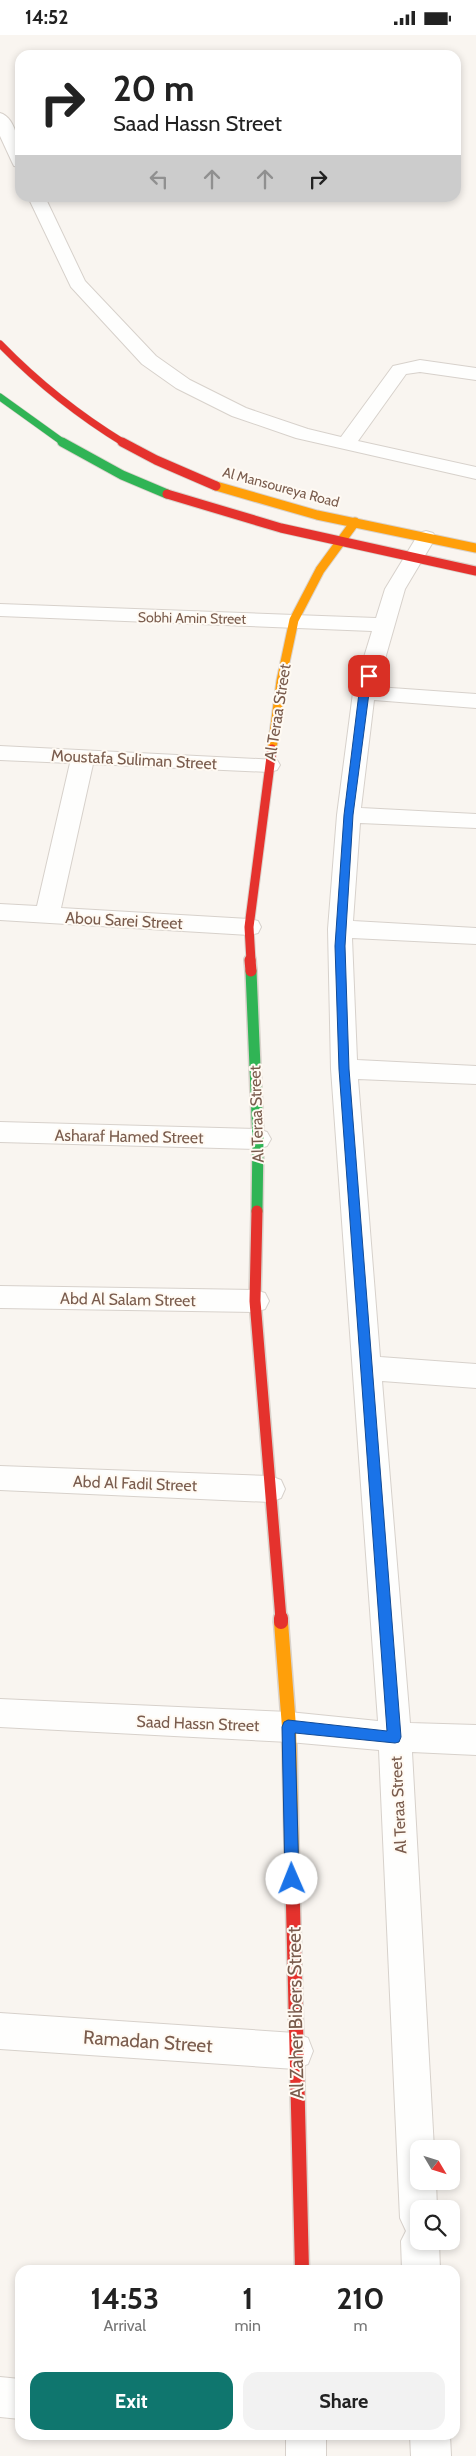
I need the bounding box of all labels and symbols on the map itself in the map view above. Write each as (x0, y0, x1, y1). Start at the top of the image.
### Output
street label: Al Mansoureya Road (221, 463, 341, 511)
street label: Sobhi Amin Street (138, 608, 247, 628)
pin (348, 655, 390, 697)
street label: Al Teraa Street (260, 662, 295, 762)
street label: Moustafa Suliman Street (50, 746, 218, 773)
street label: Abou Sarei Street (65, 908, 184, 933)
street label: Al Teraa Street (245, 1064, 268, 1163)
street label: Asharaf Hamed Street (54, 1126, 204, 1147)
street label: Abd Al Salam Street (60, 1289, 197, 1310)
street label: Abd Al Fadil Street (73, 1472, 198, 1495)
street label: Saad Hassn Street (136, 1712, 260, 1735)
street label: Al Teraa Street (386, 1755, 411, 1854)
position arrow (265, 1852, 317, 1904)
street label: Al Zaher Bibers Street (282, 1926, 309, 2099)
street label: Ramadan Street (82, 2026, 214, 2058)
north arrow (410, 2140, 460, 2190)

